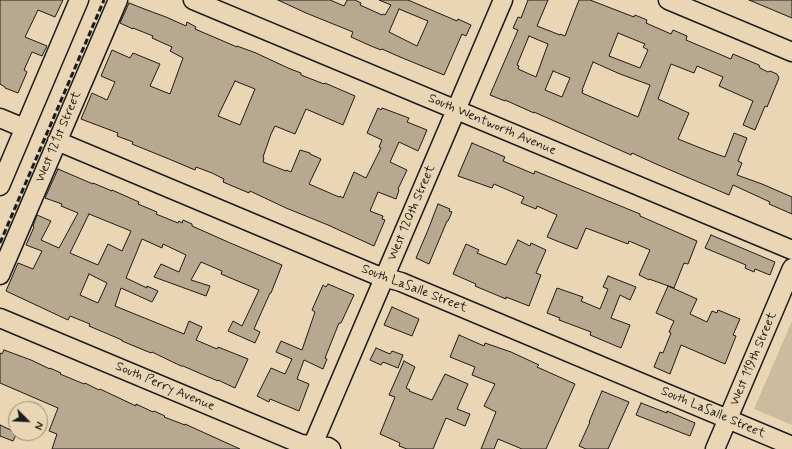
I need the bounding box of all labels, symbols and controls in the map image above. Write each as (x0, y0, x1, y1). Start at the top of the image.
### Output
street label: West 121st Street (33, 89, 85, 185)
street label: South Wentworth Avenue (426, 91, 558, 159)
street label: West 120th Street (385, 163, 439, 263)
street label: South LaSalle Street (359, 262, 469, 316)
street label: West 119th Street (727, 310, 781, 408)
street label: South Perry Avenue (113, 359, 217, 415)
street label: South LaSalle Street (658, 384, 768, 442)
north arrow (8, 401, 48, 441)
text: N (30, 419, 46, 432)

